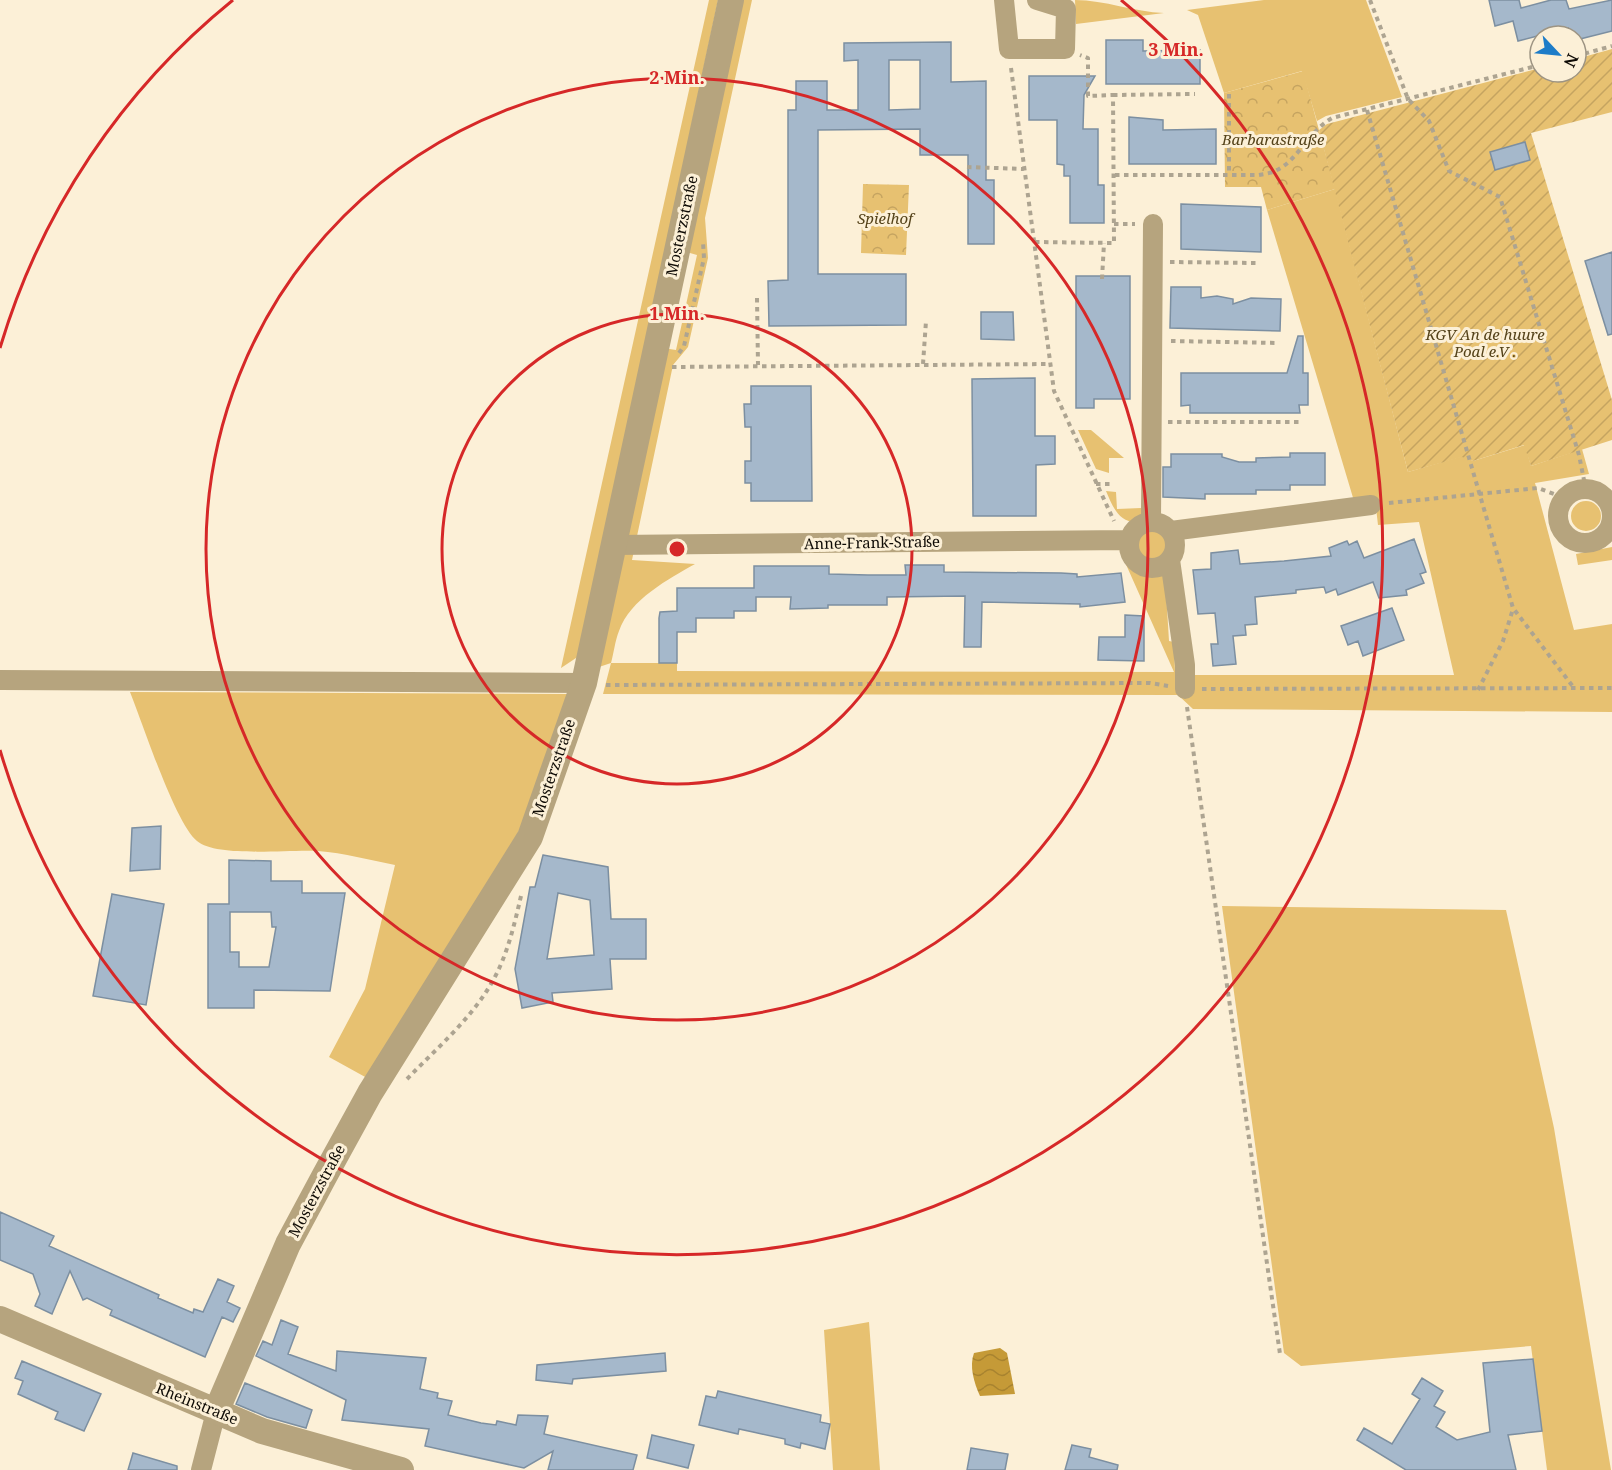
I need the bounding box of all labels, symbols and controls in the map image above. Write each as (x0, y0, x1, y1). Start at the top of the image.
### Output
north arrow (1528, 24, 1588, 84)
text: 3 Min. (1148, 37, 1204, 61)
text: N (1559, 50, 1584, 71)
text: 2 Min. (649, 65, 705, 89)
park label: Barbarastraße (1221, 129, 1325, 149)
street label: Mosterzstraße (661, 174, 701, 278)
park label: Spielhof (857, 208, 916, 228)
text: 1 Min. (649, 301, 705, 325)
park label: KGV An de huure Poal e.V . (1424, 324, 1545, 361)
street label: Anne-Frank-Straße (804, 531, 940, 553)
centre of rings (667, 539, 687, 559)
street label: Mosterzstraße (527, 716, 579, 819)
street label: Mosterzstraße (283, 1141, 349, 1240)
street label: Rheinstraße (153, 1378, 241, 1429)

